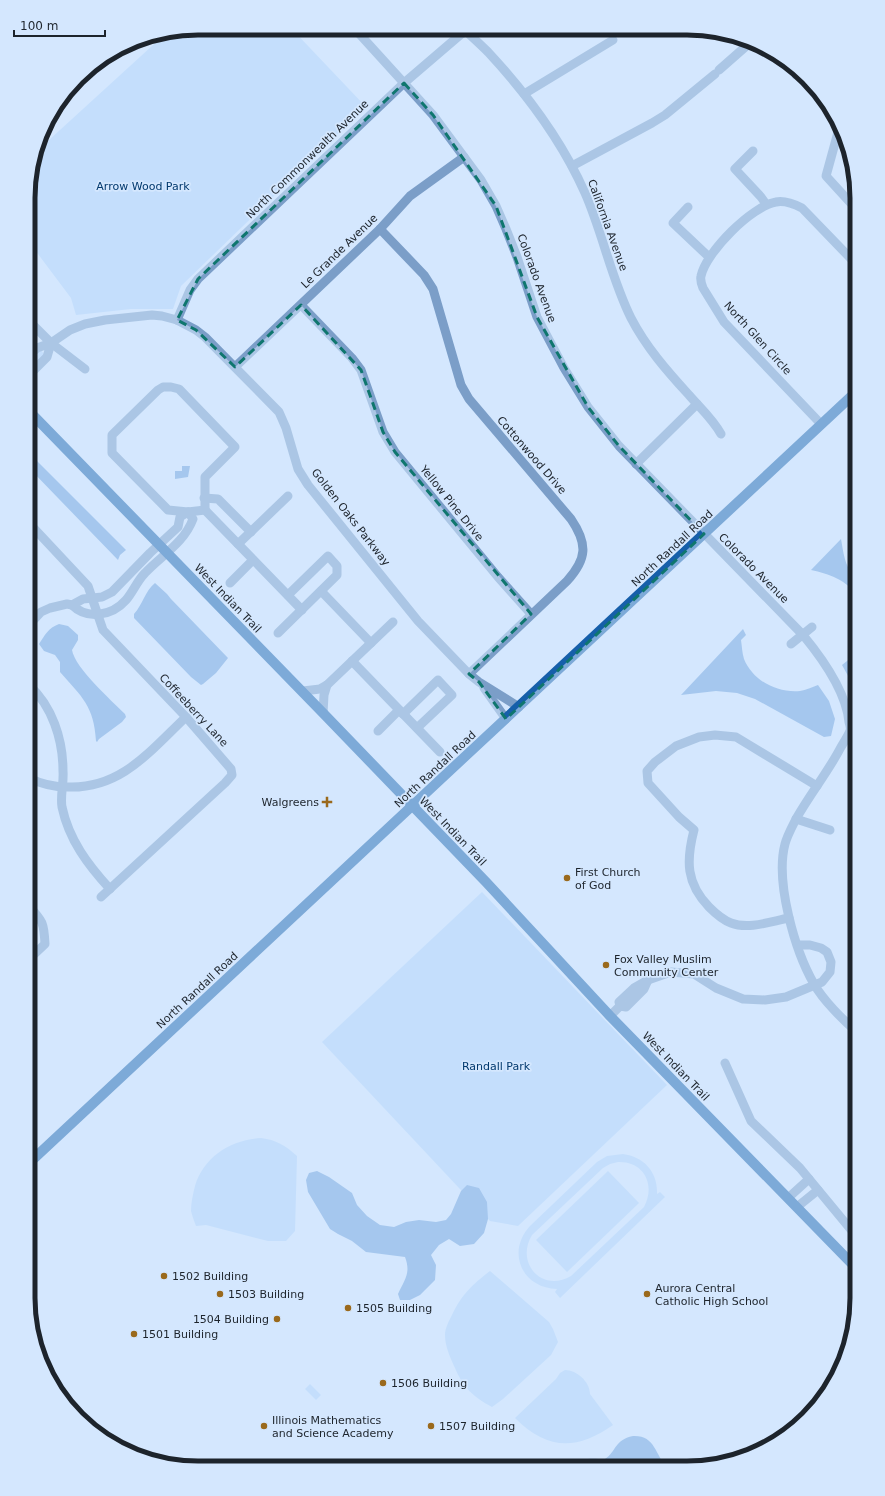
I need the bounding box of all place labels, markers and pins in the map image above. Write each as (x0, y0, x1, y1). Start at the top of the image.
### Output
place label: Walgreens (262, 796, 319, 809)
marker: Walgreens (322, 797, 332, 807)
place label: First Church of God (575, 866, 641, 892)
marker: First Church of God (562, 873, 572, 883)
place label: Fox Valley Muslim Community Center (614, 953, 719, 979)
marker: Fox Valley Muslim Community Center (601, 960, 611, 970)
place label: 1502 Building (172, 1270, 248, 1283)
marker: 1502 Building (159, 1271, 169, 1281)
place label: Aurora Central Catholic High School (655, 1282, 768, 1308)
place label: 1503 Building (228, 1288, 304, 1301)
marker: 1503 Building (215, 1289, 225, 1299)
marker: Aurora Central Catholic High School (642, 1289, 652, 1299)
place label: 1505 Building (356, 1302, 432, 1315)
marker: 1505 Building (343, 1303, 353, 1313)
place label: 1504 Building (193, 1313, 269, 1326)
marker: 1504 Building (272, 1314, 282, 1324)
place label: 1501 Building (142, 1328, 218, 1341)
marker: 1501 Building (129, 1329, 139, 1339)
place label: 1506 Building (391, 1377, 467, 1390)
marker: 1506 Building (378, 1378, 388, 1388)
place label: Illinois Mathematics and Science Academy (272, 1414, 394, 1440)
place label: 1507 Building (439, 1420, 515, 1433)
marker: Illinois Mathematics and Science Academy (259, 1421, 269, 1431)
marker: 1507 Building (426, 1421, 436, 1431)

